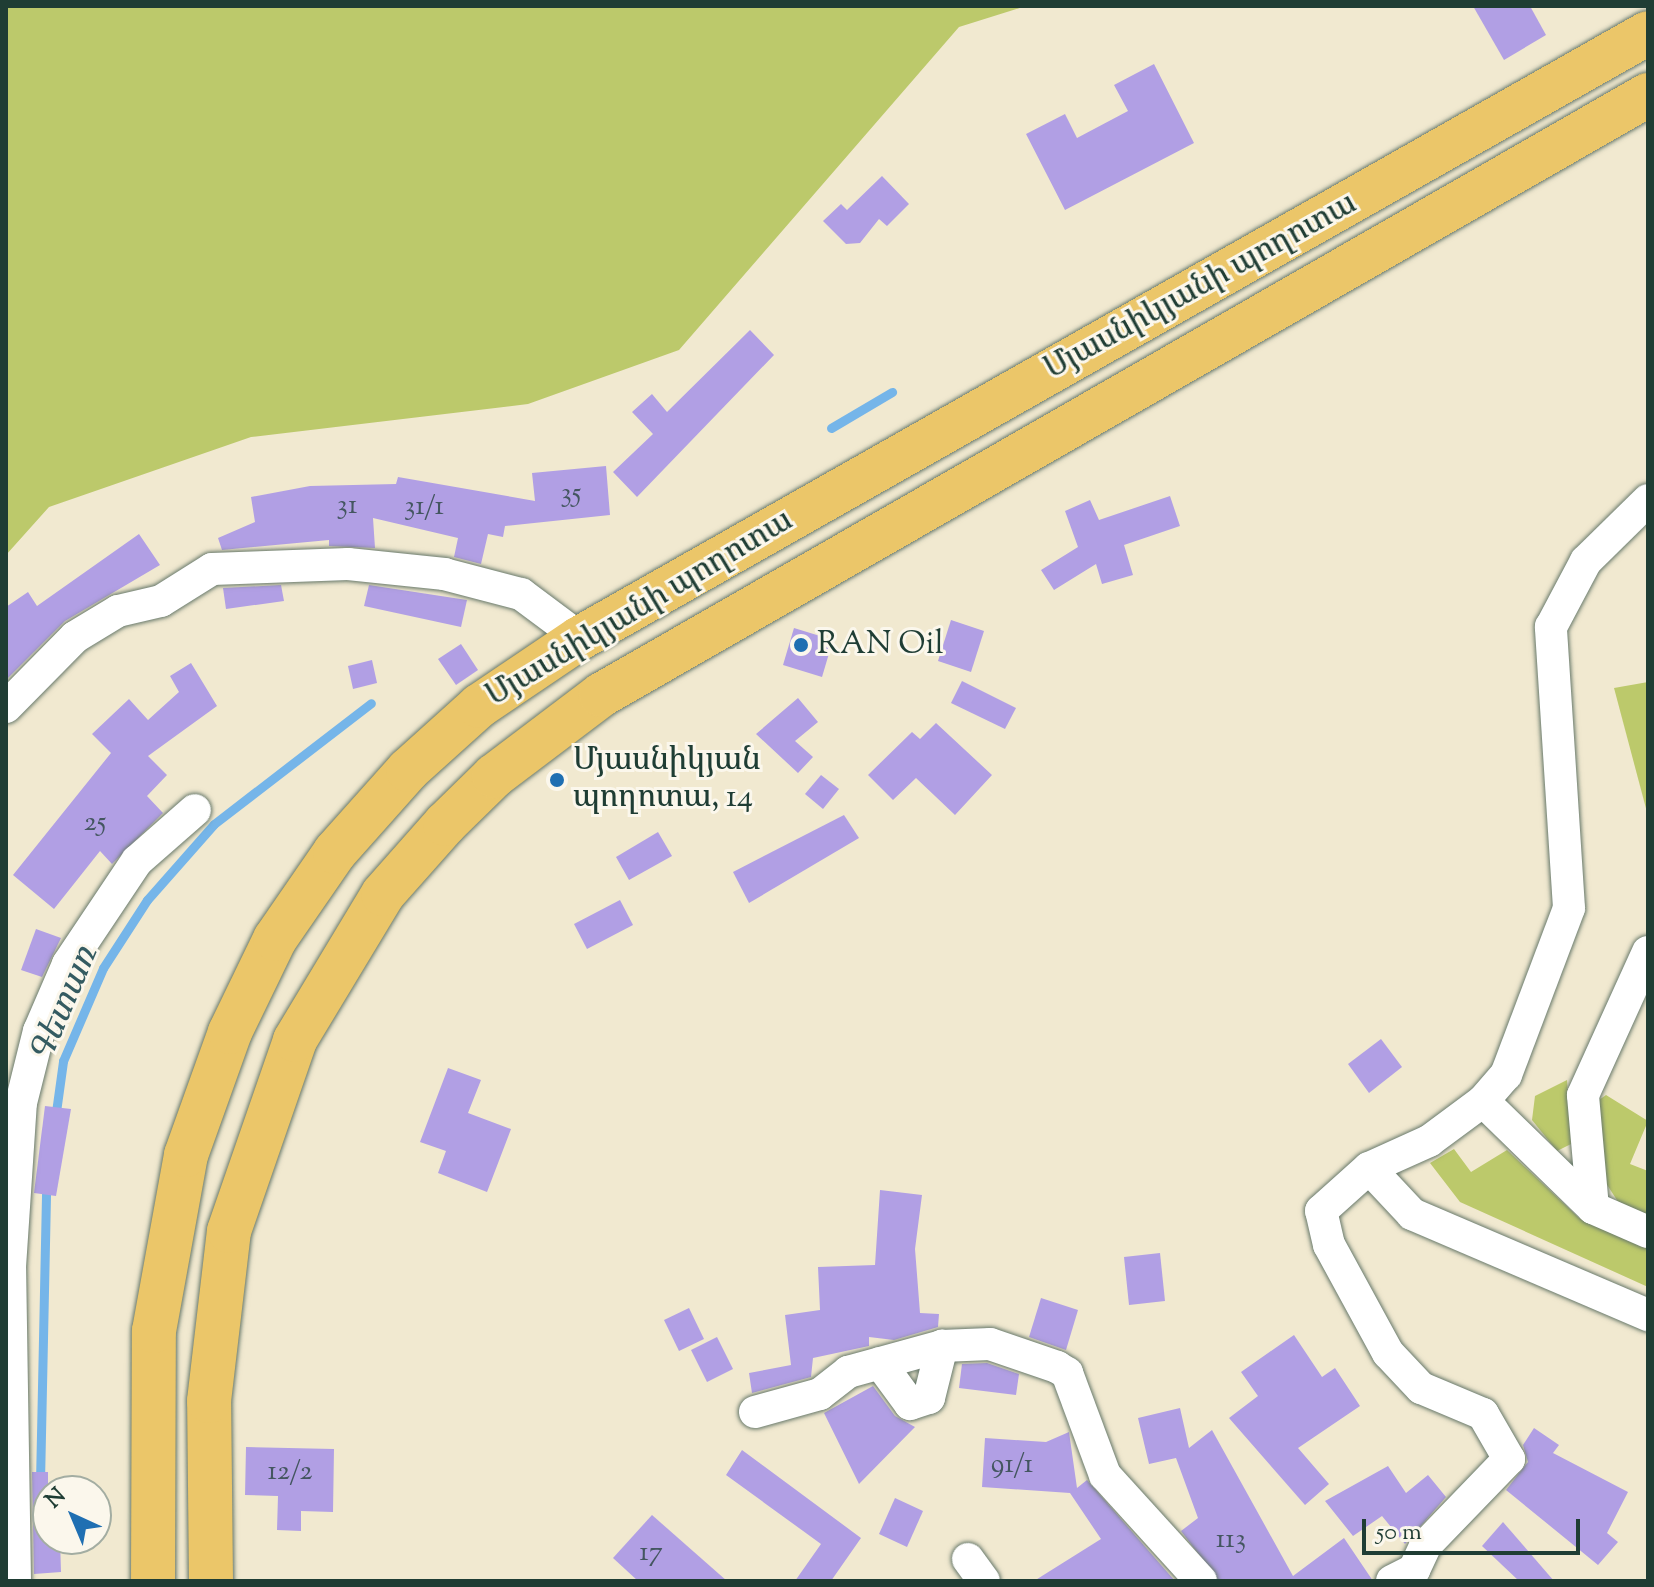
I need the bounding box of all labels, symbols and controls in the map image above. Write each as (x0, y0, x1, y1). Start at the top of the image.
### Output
street label: Մյասնիկյանի պողոտա (1038, 185, 1364, 389)
house number: 35 (561, 477, 581, 511)
house number: 31 (337, 489, 357, 523)
house number: 31/1 (404, 490, 444, 524)
street label: Մյասնիկյանի պողոտա (480, 502, 800, 716)
place label: RAN Oil (817, 626, 944, 664)
marker: RAN Oil (792, 636, 810, 654)
place label: Մյասնիկյան պողոտա, 14 (573, 743, 761, 818)
marker: Մյասնիկյան պողոտա, 14 (548, 771, 566, 789)
house number: 25 (84, 806, 106, 840)
water label: Գետառ (22, 941, 108, 1069)
house number: 91/1 (991, 1448, 1033, 1482)
house number: 12/2 (267, 1455, 313, 1489)
north arrow (32, 1475, 112, 1555)
text: N (39, 1482, 74, 1517)
scale bar (1366, 1503, 1584, 1553)
text: 50 m (1376, 1516, 1422, 1550)
house number: 113 (1216, 1523, 1246, 1557)
house number: 17 (639, 1536, 663, 1570)

